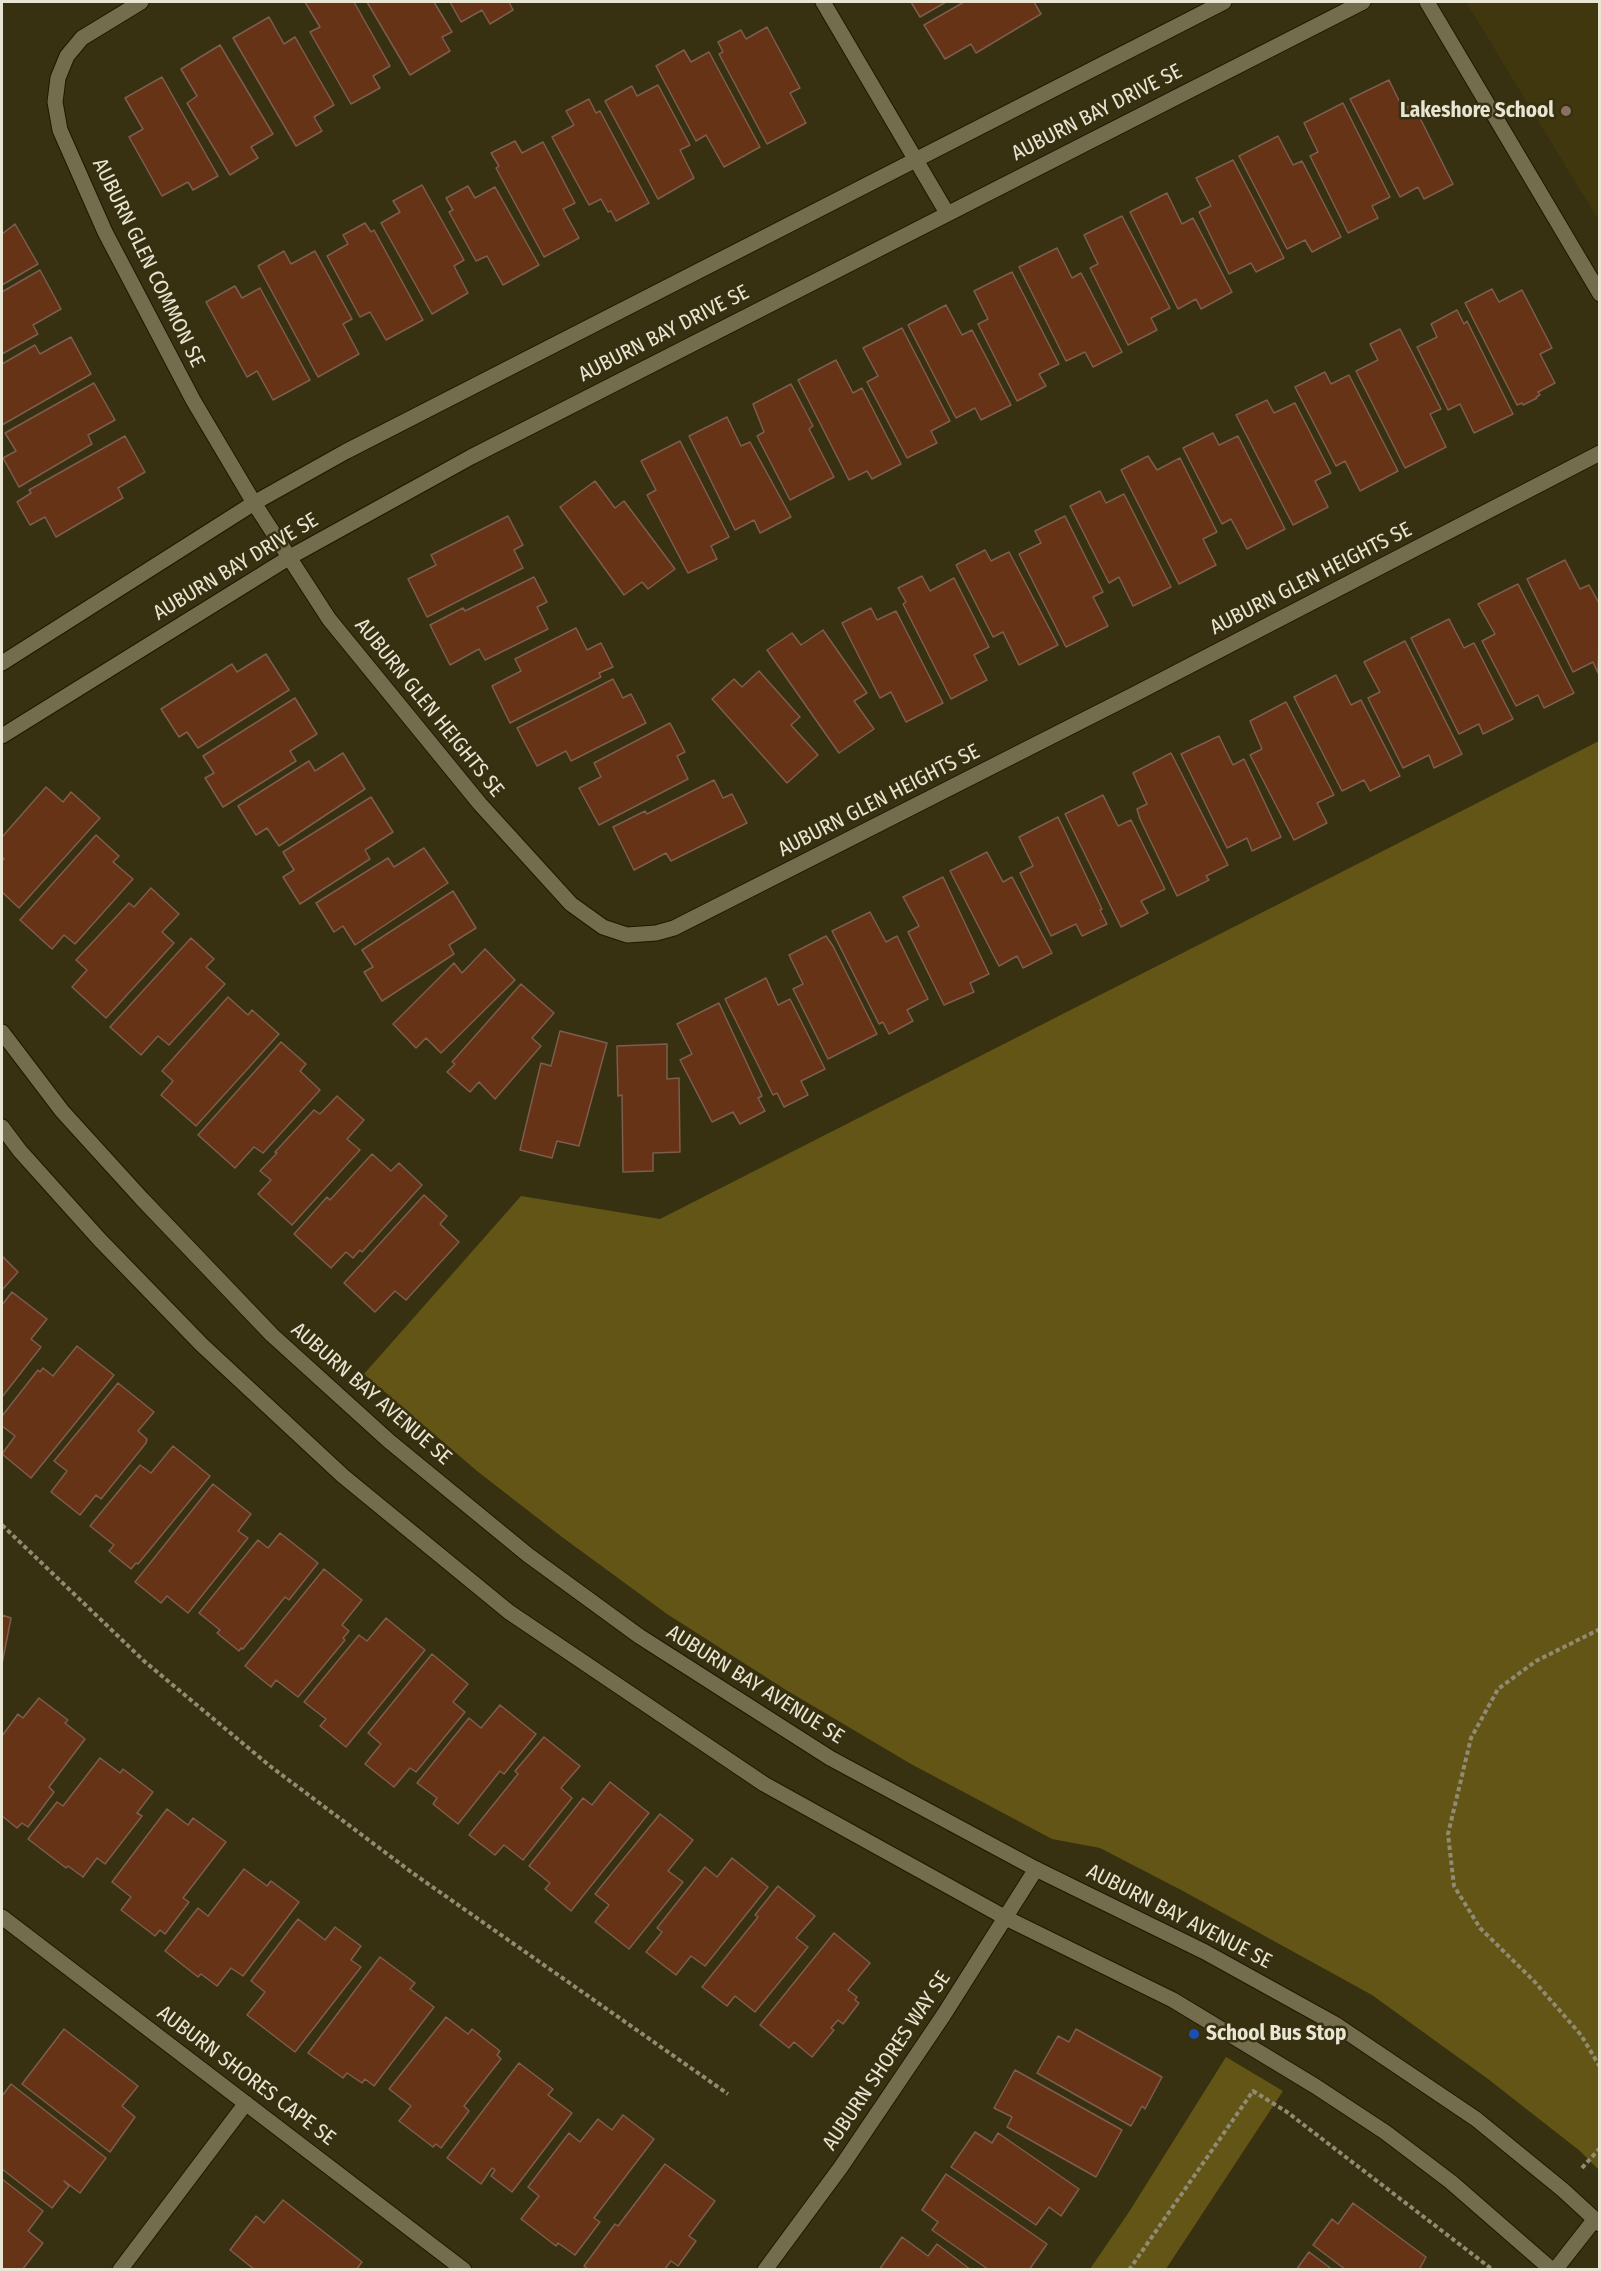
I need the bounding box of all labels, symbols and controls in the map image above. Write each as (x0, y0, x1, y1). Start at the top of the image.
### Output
street label: AUBURN BAY DRIVE SE (1008, 59, 1186, 167)
place label: Lakeshore School (1400, 98, 1554, 124)
marker: Lakeshore School (1559, 104, 1573, 118)
street label: AUBURN GLEN COMMON SE (86, 155, 210, 371)
street label: AUBURN BAY DRIVE SE (575, 280, 753, 388)
street label: AUBURN BAY DRIVE SE (149, 508, 323, 626)
street label: AUBURN GLEN HEIGHTS SE (1206, 517, 1416, 641)
street label: AUBURN GLEN HEIGHTS SE (349, 614, 509, 802)
street label: AUBURN GLEN HEIGHTS SE (774, 739, 984, 863)
street label: AUBURN BAY AVENUE SE (286, 1317, 456, 1471)
street label: AUBURN BAY AVENUE SE (662, 1620, 848, 1750)
street label: AUBURN BAY AVENUE SE (1082, 1859, 1276, 1975)
street label: AUBURN SHORES WAY SE (818, 1967, 956, 2155)
street label: AUBURN SHORES CAPE SE (152, 2001, 340, 2151)
place label: School Bus Stop (1206, 2021, 1346, 2047)
marker: School Bus Stop (1187, 2027, 1201, 2041)

